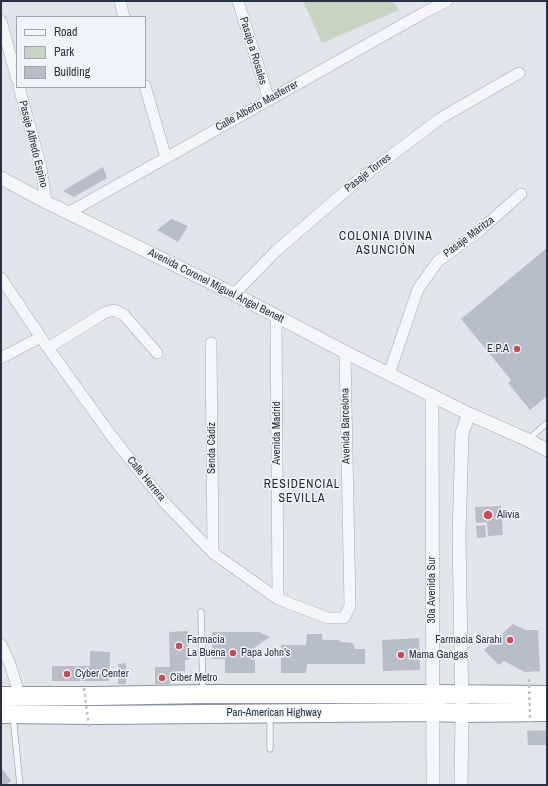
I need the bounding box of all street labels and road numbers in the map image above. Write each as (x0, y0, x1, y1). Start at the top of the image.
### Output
street label: Pasaje a Rosales (236, 16, 270, 86)
street label: Calle Alberto Masferrer (213, 78, 301, 134)
street label: Pasaje Alfredo Espino (16, 99, 50, 189)
street label: Pasaje Torres (342, 151, 394, 195)
street label: Pasaje Maritza (441, 214, 497, 260)
street label: Avenida Coronel Miguel Ángel Benett (146, 246, 286, 326)
street label: Avenida Barcelona (339, 388, 353, 464)
street label: Avenida Madrid (270, 401, 284, 465)
street label: Senda Cádiz (205, 422, 219, 474)
street label: Calle Herrera (124, 454, 168, 504)
street label: 30a Avenida Sur (425, 556, 439, 624)
street label: Pan-American Highway (226, 706, 322, 720)

